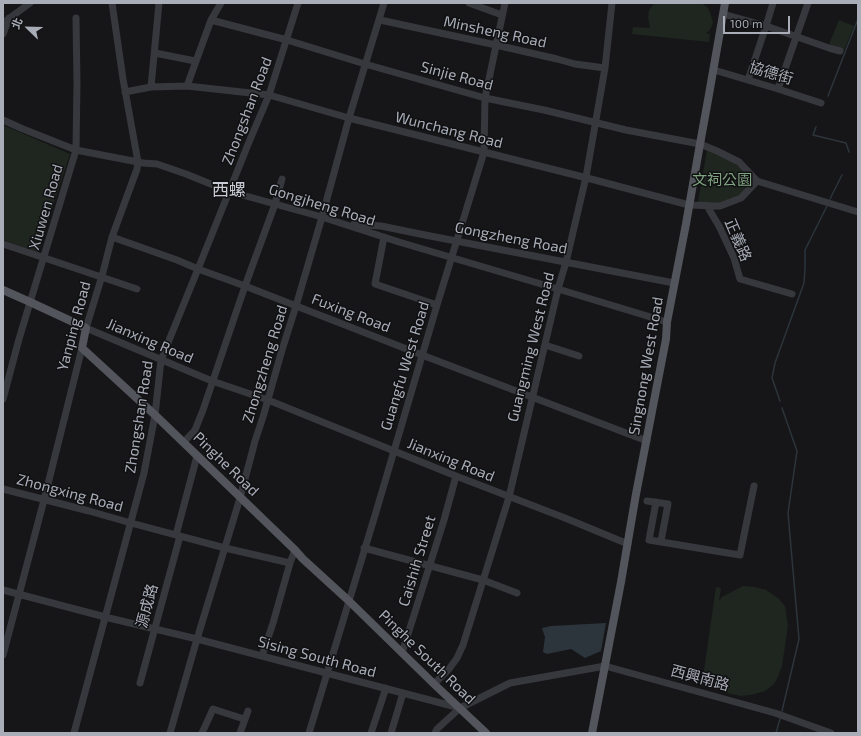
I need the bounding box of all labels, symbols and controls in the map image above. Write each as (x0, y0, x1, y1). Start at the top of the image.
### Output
north arrow (8, 8, 48, 48)
scale bar (725, 8, 792, 34)
street label: Minsheng Road (442, 12, 548, 52)
text: 北 (8, 16, 25, 31)
text: 100 m (730, 16, 762, 30)
street label: Zhongshan Road (218, 55, 276, 167)
street label: Sinjie Road (419, 58, 495, 94)
street label: 協德街 (747, 58, 795, 88)
street label: Wunchang Road (393, 108, 505, 152)
street label: Xiuwen Road (25, 162, 67, 252)
park label: 文祠公園 (692, 171, 752, 189)
district label: 西螺 (212, 180, 246, 200)
street label: Gongjheng Road (267, 180, 377, 230)
street label: 正義路 (721, 216, 755, 264)
street label: Gongzheng Road (453, 218, 569, 258)
street label: Guangming West Road (504, 270, 558, 424)
street label: Yanping Road (53, 279, 95, 373)
street label: Fuxing Road (309, 290, 393, 336)
street label: Singnong West Road (625, 295, 667, 437)
street label: Guangfu West Road (377, 299, 433, 433)
street label: Zhongzheng Road (239, 303, 291, 425)
street label: Jianxing Road (104, 315, 196, 367)
street label: Zhongshan Road (121, 359, 157, 475)
street label: Pinghe Road (189, 428, 263, 500)
street label: Jianxing Road (405, 434, 497, 486)
street label: Zhongxing Road (15, 470, 125, 516)
street label: Caishih Street (395, 513, 439, 609)
street label: 源成路 (132, 582, 162, 630)
street label: Pinghe South Road (375, 606, 479, 708)
street label: Sising South Road (256, 633, 378, 681)
street label: 西興南路 (669, 662, 731, 694)

